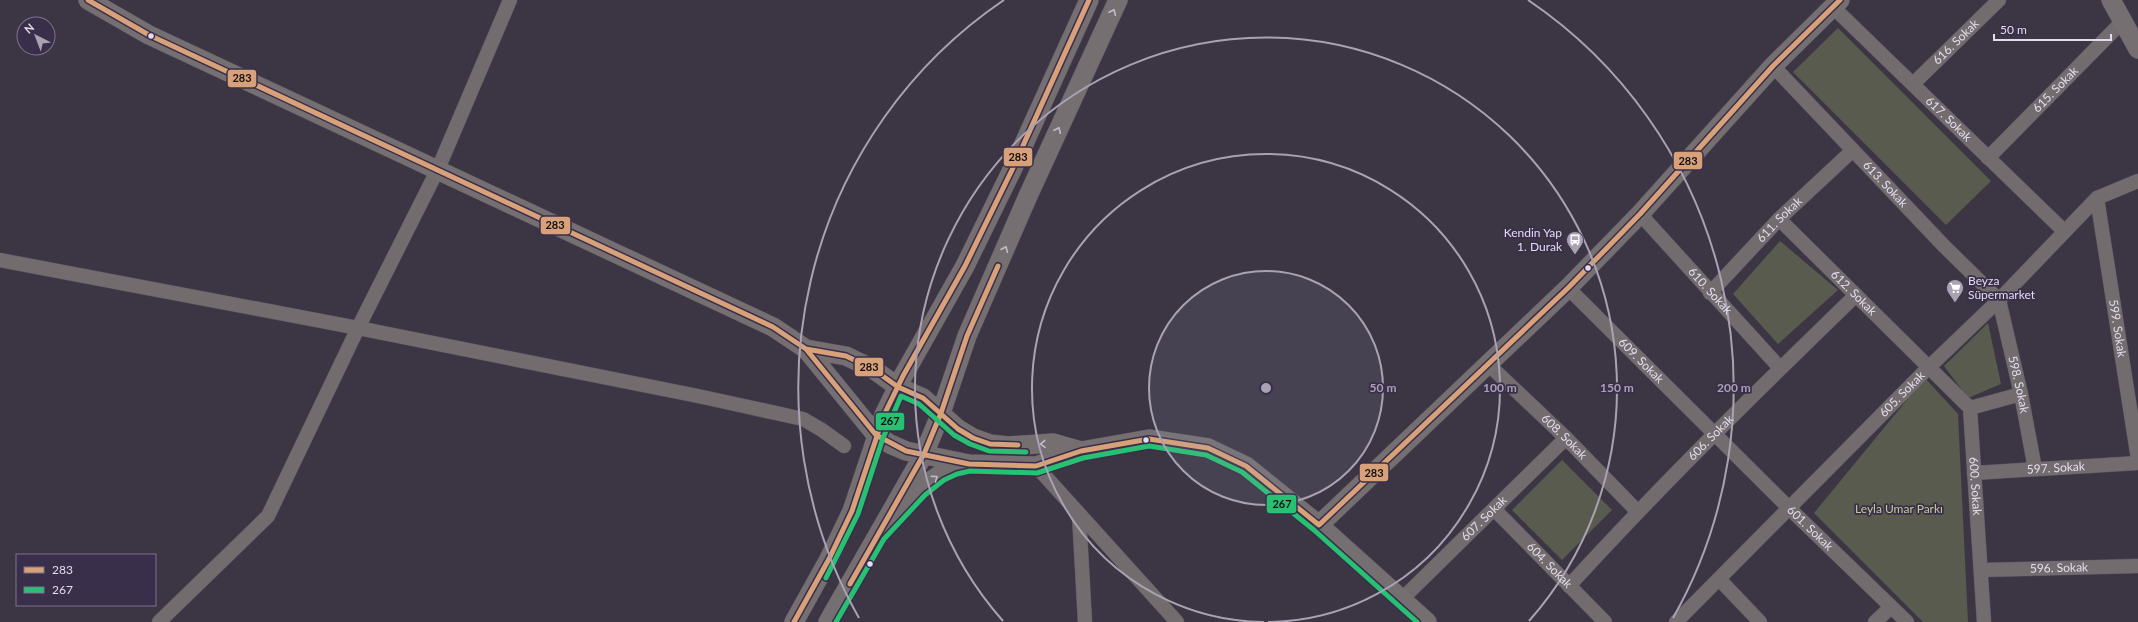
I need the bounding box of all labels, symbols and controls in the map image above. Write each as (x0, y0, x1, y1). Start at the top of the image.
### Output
one-way arrow (1108, 9, 1116, 16)
street label: 616. Sokak (1929, 15, 1982, 67)
north arrow (16, 16, 56, 56)
scale bar (1994, 16, 2111, 42)
text: N (21, 21, 36, 36)
text: 50 m (2000, 22, 2027, 37)
unlabelled marker (146, 31, 156, 41)
street label: 615. Sokak (2029, 63, 2081, 115)
line badge: 283 (227, 69, 257, 88)
text: 283 (232, 71, 252, 84)
street label: 617. Sokak (1923, 93, 1976, 145)
one-way arrow (1053, 127, 1061, 135)
line badge: 283 (1003, 147, 1033, 167)
text: 283 (1008, 150, 1028, 163)
line badge: 283 (1673, 151, 1703, 170)
text: 283 (1678, 154, 1698, 167)
street label: 613. Sokak (1860, 158, 1912, 211)
street label: 611. Sokak (1753, 193, 1806, 245)
line badge: 283 (540, 216, 571, 235)
text: 283 (545, 218, 565, 231)
place label: Kendin Yap 1. Durak (1504, 225, 1563, 254)
bus stop icon: Kendin Yap 1. Durak (1565, 230, 1585, 255)
one-way arrow (1000, 245, 1008, 253)
unlabelled marker (1583, 263, 1593, 273)
street label: 610. Sokak (1685, 264, 1736, 318)
street label: 612. Sokak (1828, 267, 1881, 319)
place label: Beyza Süpermarket (1968, 273, 2036, 302)
supermarket icon: Beyza Süpermarket (1945, 278, 1965, 303)
street label: 599. Sokak (2106, 298, 2130, 359)
street label: 609. Sokak (1615, 334, 1668, 387)
street label: 598. Sokak (2005, 354, 2033, 415)
line badge: 283 (854, 357, 884, 377)
text: 283 (859, 360, 879, 373)
street label: 605. Sokak (1876, 367, 1928, 420)
text: 50 m (1370, 380, 1396, 395)
text: 100 m (1483, 380, 1517, 395)
text: 150 m (1600, 380, 1634, 395)
text: 200 m (1717, 380, 1751, 395)
centre of rings (1259, 381, 1273, 395)
street label: 608. Sokak (1538, 411, 1591, 463)
street label: 606. Sokak (1684, 411, 1737, 463)
line badge: 267 (875, 412, 905, 431)
text: 267 (880, 414, 900, 427)
unlabelled marker (1141, 435, 1151, 445)
one-way arrow (1040, 440, 1046, 448)
street label: 600. Sokak (1966, 457, 1985, 517)
street label: 597. Sokak (2026, 458, 2086, 477)
line badge: 283 (1359, 463, 1389, 482)
text: 283 (1364, 466, 1384, 479)
one-way arrow (931, 475, 938, 482)
street label: 607. Sokak (1458, 492, 1510, 544)
line badge: 267 (1266, 494, 1297, 514)
text: 267 (1272, 497, 1292, 510)
park label: Leyla Umar Parkı (1855, 501, 1943, 516)
street label: 601. Sokak (1784, 502, 1837, 554)
street label: 604. Sokak (1524, 539, 1576, 592)
legend (16, 554, 156, 606)
unlabelled marker (865, 559, 875, 569)
street label: 596. Sokak (2030, 559, 2089, 576)
text: 283 (52, 562, 73, 577)
text: 267 (52, 582, 73, 597)

